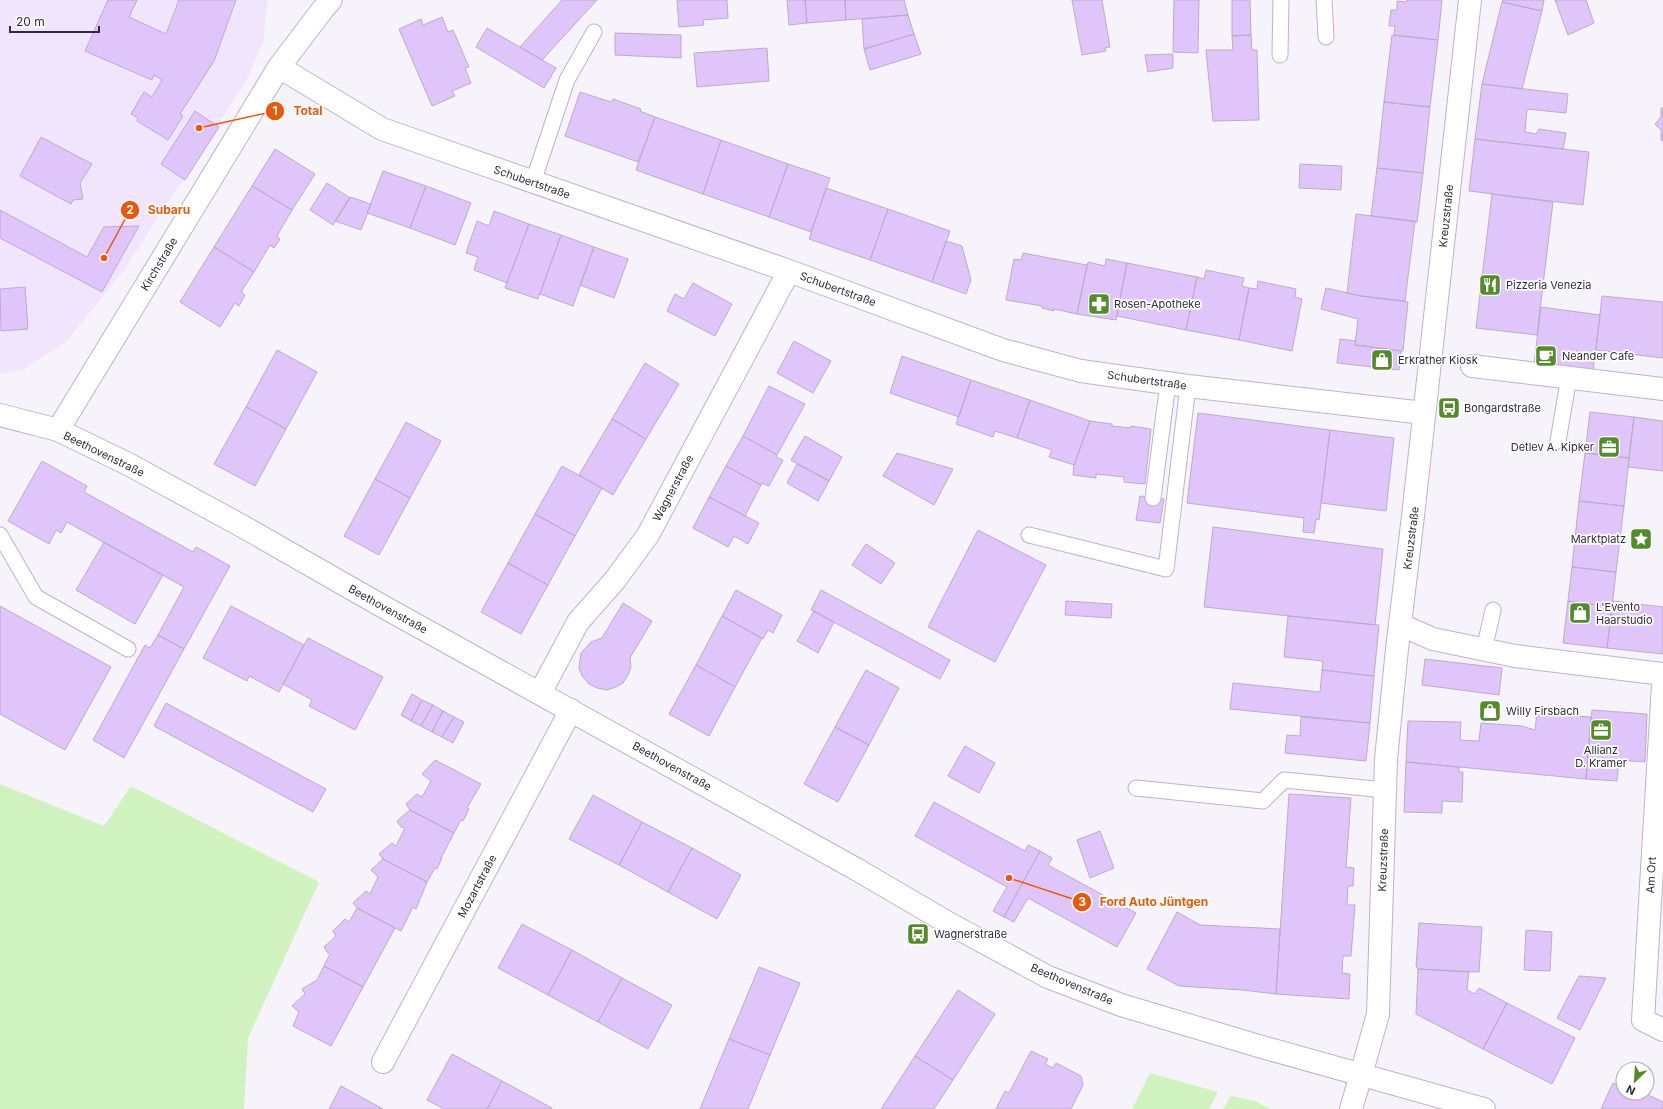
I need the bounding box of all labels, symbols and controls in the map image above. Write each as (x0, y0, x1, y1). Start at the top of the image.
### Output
scale bar (10, 8, 99, 34)
text: 20 m (16, 14, 45, 29)
callout: Total (265, 99, 331, 123)
text: 1 (272, 103, 278, 118)
text: Total (293, 103, 323, 118)
street label: Schubertstraße (492, 162, 572, 202)
street label: Kreuzstraße (1436, 184, 1456, 248)
callout: Subaru (120, 198, 198, 222)
text: 2 (126, 202, 134, 217)
text: Subaru (148, 202, 190, 217)
street label: Kirchstraße (138, 235, 180, 293)
street label: Schubertstraße (798, 269, 878, 309)
restaurant icon: Pizzeria Venezia (1477, 272, 1503, 298)
place label: Pizzeria Venezia (1506, 278, 1591, 292)
pharmacy icon: Rosen-Apotheke (1086, 291, 1112, 317)
place label: Rosen-Apotheke (1114, 297, 1201, 311)
cafe icon: Neander Cafe (1533, 343, 1559, 369)
shop icon: Erkrather Kiosk (1369, 347, 1395, 373)
place label: Neander Cafe (1562, 349, 1634, 363)
place label: Erkrather Kiosk (1398, 353, 1478, 367)
street label: Schubertstraße (1106, 367, 1188, 393)
bus stop icon: Bongardstraße (1436, 395, 1462, 421)
place label: Bongardstraße (1464, 401, 1541, 415)
street label: Beethovenstraße (61, 428, 147, 480)
office icon: Detlev A. Kipker (1596, 434, 1622, 460)
place label: Detlev A. Kipker (1511, 440, 1594, 454)
street label: Wagnerstraße (650, 452, 696, 524)
street label: Kreuzstraße (1400, 506, 1422, 570)
place icon: Marktplatz (1628, 526, 1654, 552)
place label: Marktplatz (1571, 532, 1626, 546)
street label: Beethovenstraße (346, 581, 430, 637)
shop icon: L'Evento Haarstudio (1567, 600, 1593, 626)
place label: L'Evento Haarstudio (1596, 600, 1653, 627)
shop icon: Willy Firsbach (1477, 698, 1503, 724)
place label: Willy Firsbach (1506, 704, 1579, 718)
office icon: Allianz D. Kramer (1588, 717, 1614, 743)
street label: Beethovenstraße (630, 738, 714, 794)
place label: Allianz D. Kramer (1575, 743, 1627, 770)
street label: Kreuzstraße (1375, 828, 1391, 892)
street label: Mozartstraße (455, 852, 499, 920)
street label: Am Ort (1643, 856, 1659, 894)
callout: Ford Auto Jüntgen (1072, 890, 1216, 914)
text: 3 (1078, 894, 1086, 909)
text: Ford Auto Jüntgen (1100, 894, 1208, 909)
bus stop icon: Wagnerstraße (905, 921, 931, 947)
place label: Wagnerstraße (934, 927, 1007, 941)
street label: Beethovenstraße (1029, 960, 1115, 1008)
north arrow (1615, 1061, 1655, 1101)
text: N (1624, 1082, 1638, 1098)

